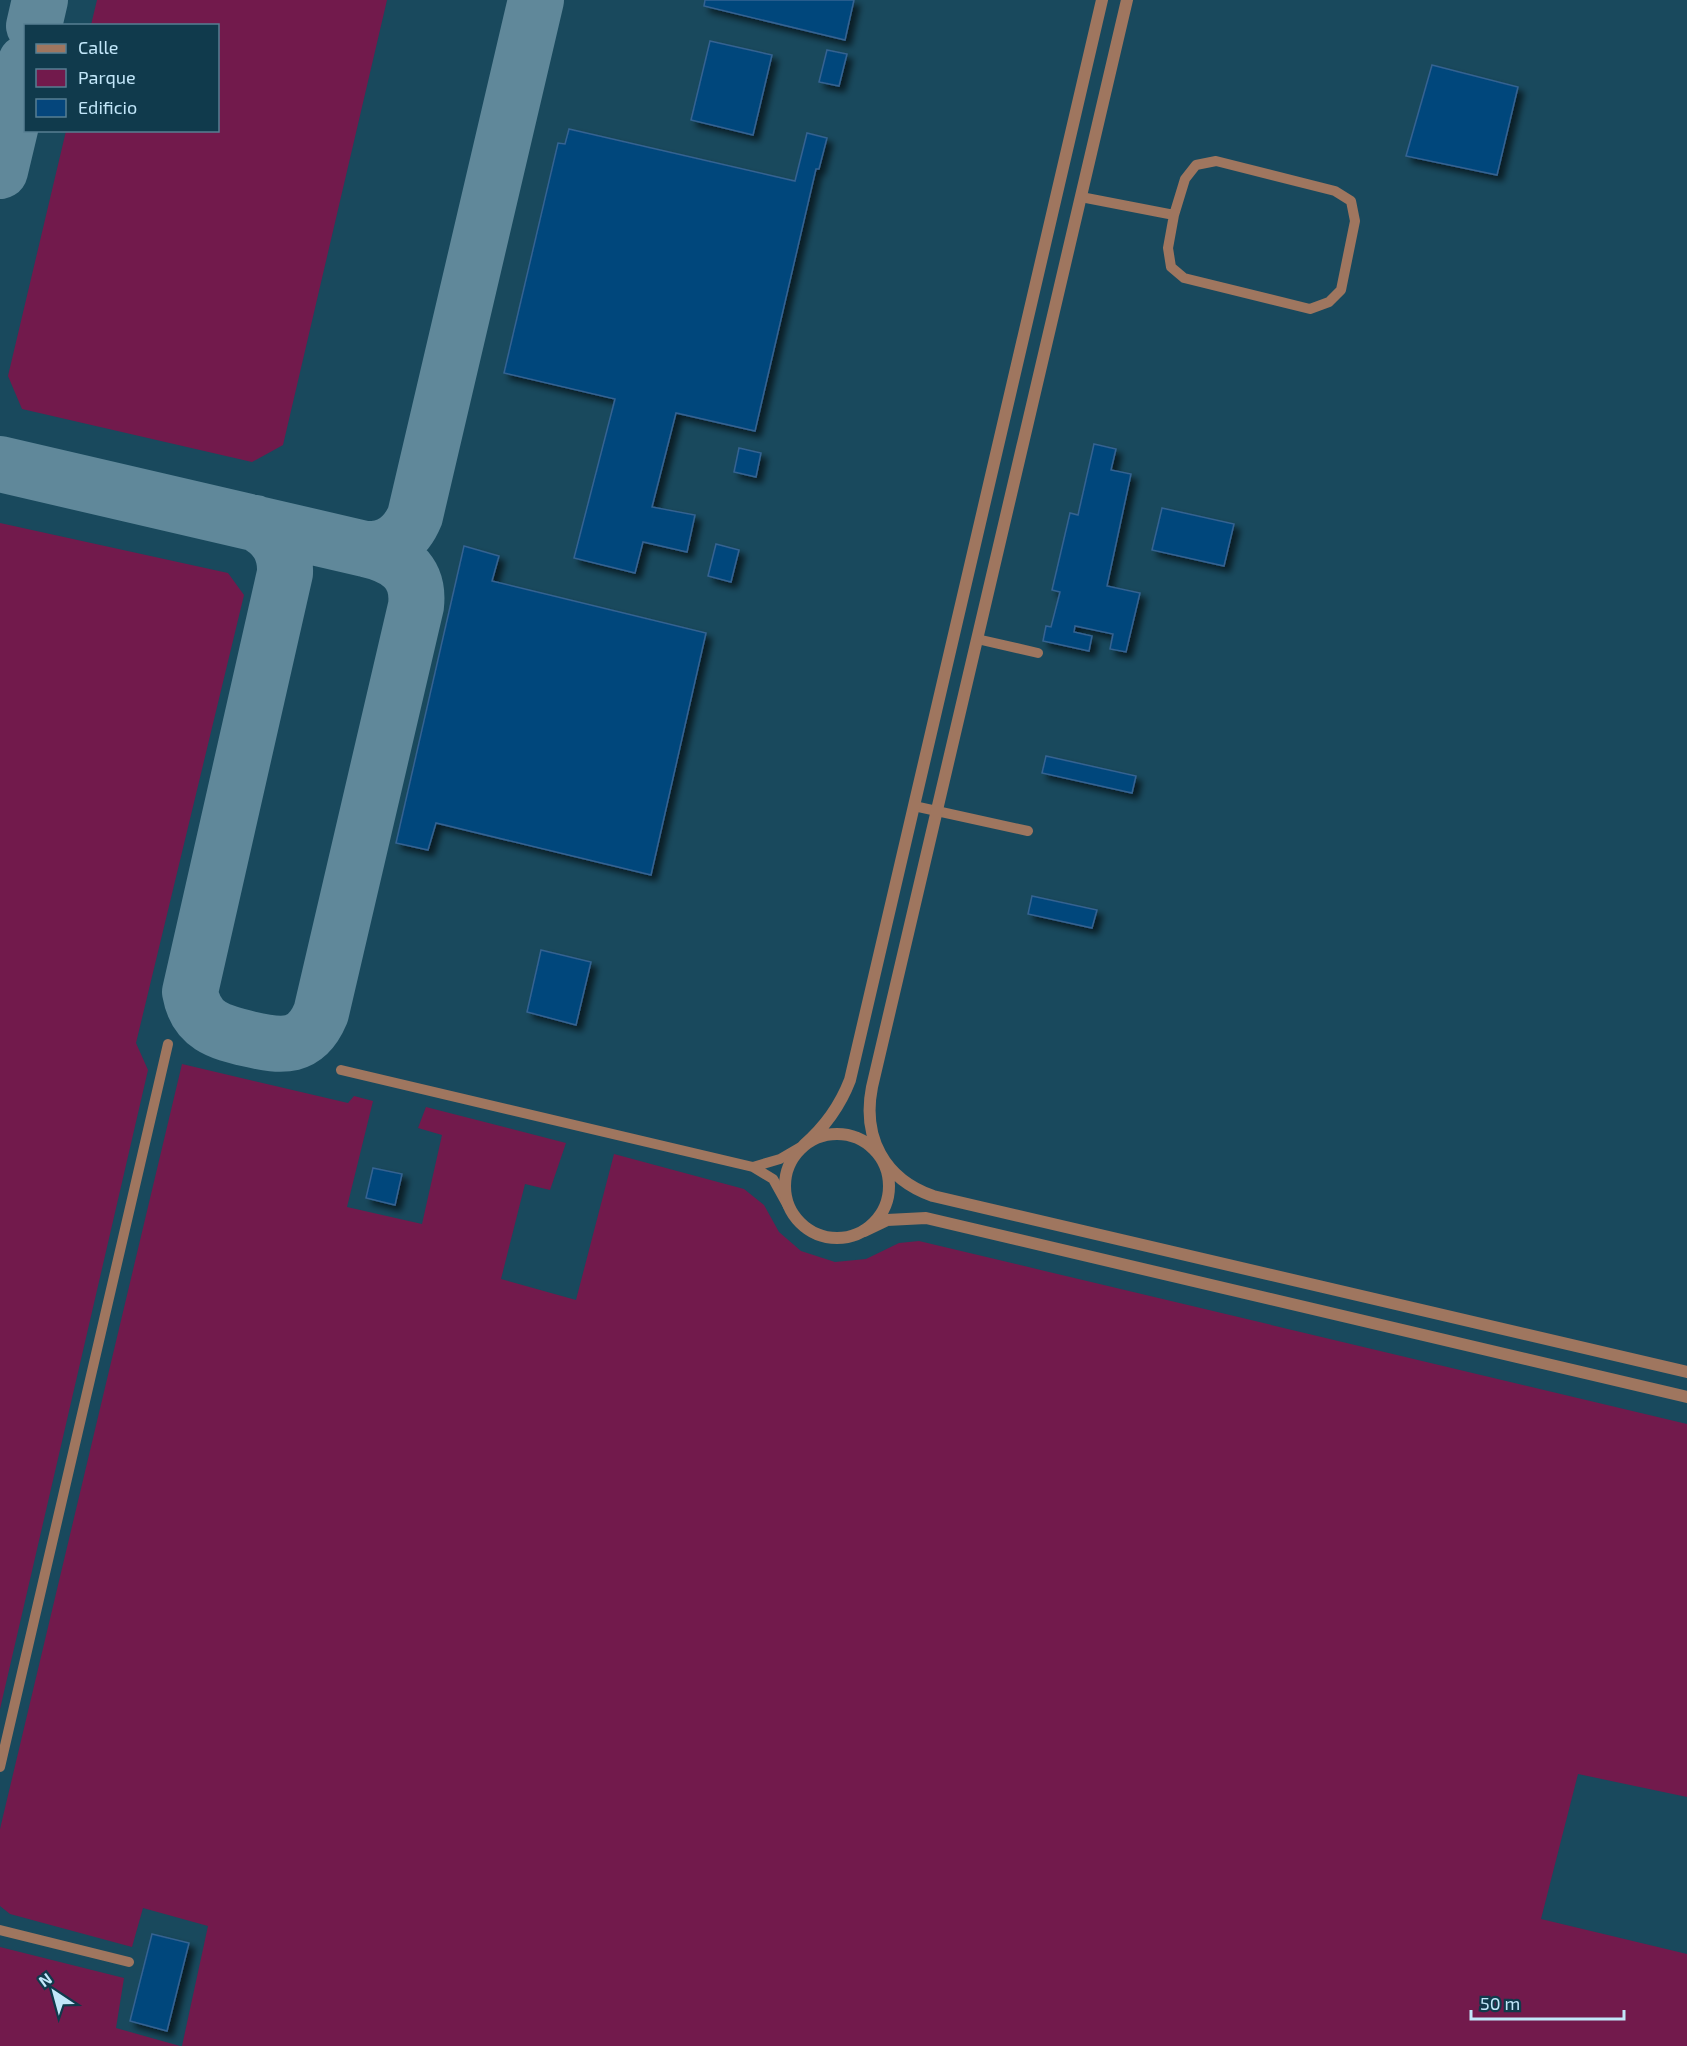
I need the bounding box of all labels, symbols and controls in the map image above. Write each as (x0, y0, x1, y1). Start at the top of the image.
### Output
legend (24, 24, 219, 132)
text: Calle (78, 36, 119, 58)
text: Parque (78, 66, 136, 88)
text: Edificio (78, 96, 137, 118)
north arrow (24, 1962, 84, 2022)
text: N (35, 1968, 55, 1991)
scale bar (1471, 1983, 1624, 2021)
text: 50 m (1480, 1992, 1520, 2014)

